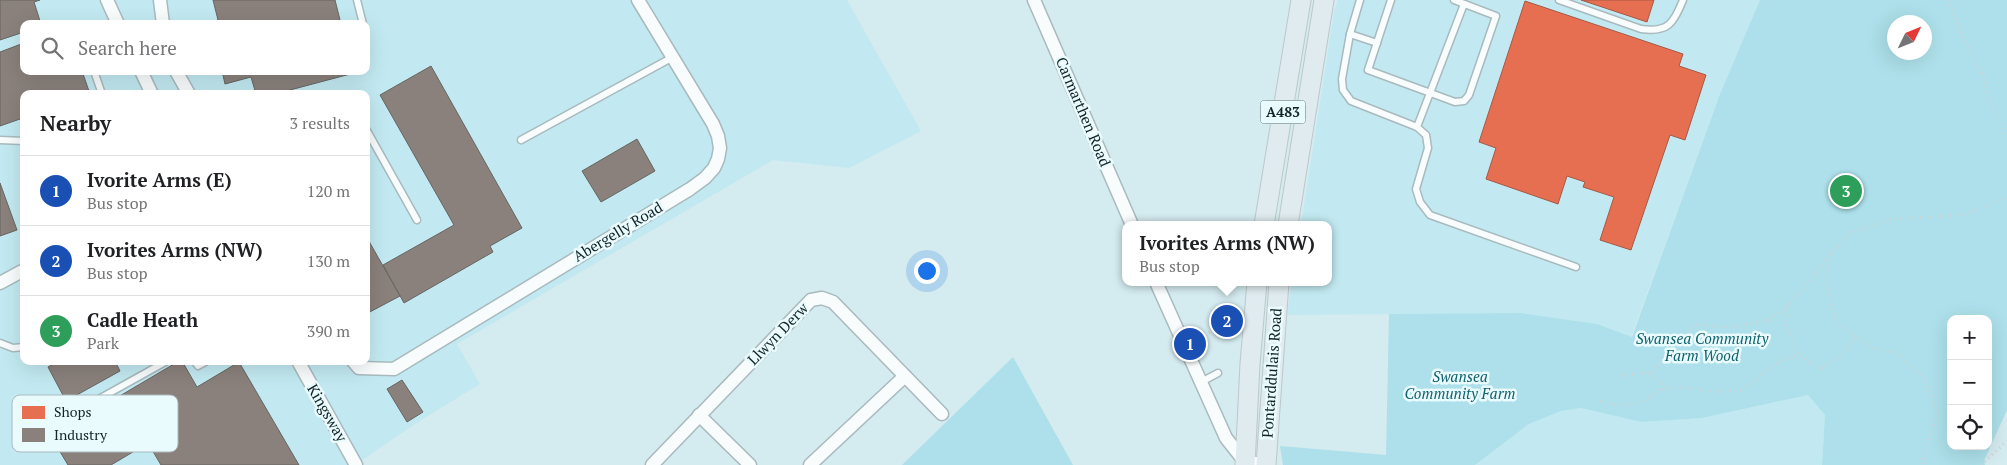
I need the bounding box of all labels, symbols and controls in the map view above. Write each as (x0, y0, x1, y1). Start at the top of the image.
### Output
north arrow (1887, 15, 1932, 60)
search box (20, 20, 370, 75)
icon: search (38, 34, 66, 62)
text: Search here (78, 35, 177, 60)
street label: Carmarthen Road (1052, 54, 1116, 169)
road number: A483 (1260, 100, 1306, 124)
text: Nearby (40, 109, 111, 137)
text: 3 results (290, 112, 350, 134)
text: Ivorite Arms (E) (87, 167, 232, 192)
pin: 3 (1830, 172, 1862, 210)
text: 1 (51, 180, 61, 202)
text: 120 m (307, 180, 350, 202)
text: Bus stop (87, 192, 148, 214)
street label: Abergelly Road (569, 197, 666, 266)
popup (1122, 221, 1332, 286)
text: Ivorites Arms (NW) (1139, 230, 1315, 255)
text: Ivorites Arms (NW) (87, 237, 263, 262)
text: 2 (51, 250, 61, 272)
text: 130 m (307, 250, 350, 272)
text: Bus stop (1139, 255, 1200, 277)
your location (914, 258, 940, 284)
text: Bus stop (87, 262, 148, 284)
street label: Llwyn Derw (743, 297, 813, 369)
pin: 2 (1211, 302, 1243, 340)
text: Cadle Heath (87, 307, 198, 332)
street label: Pontarddulais Road (1256, 307, 1286, 439)
map controls (1947, 315, 1992, 450)
button: + (1947, 315, 1992, 360)
text: 3 (51, 320, 61, 342)
text: 390 m (307, 320, 350, 342)
pin: 1 (1174, 325, 1206, 363)
park label: Swansea Community Farm Wood (1636, 328, 1769, 365)
text: Park (87, 332, 119, 354)
button: − (1947, 360, 1992, 405)
park label: Swansea Community Farm (1405, 366, 1515, 403)
street label: Kingsway (303, 380, 353, 445)
legend (12, 395, 178, 452)
text: Shops (54, 402, 91, 421)
button: locate (1947, 405, 1992, 450)
text: Industry (54, 425, 108, 444)

